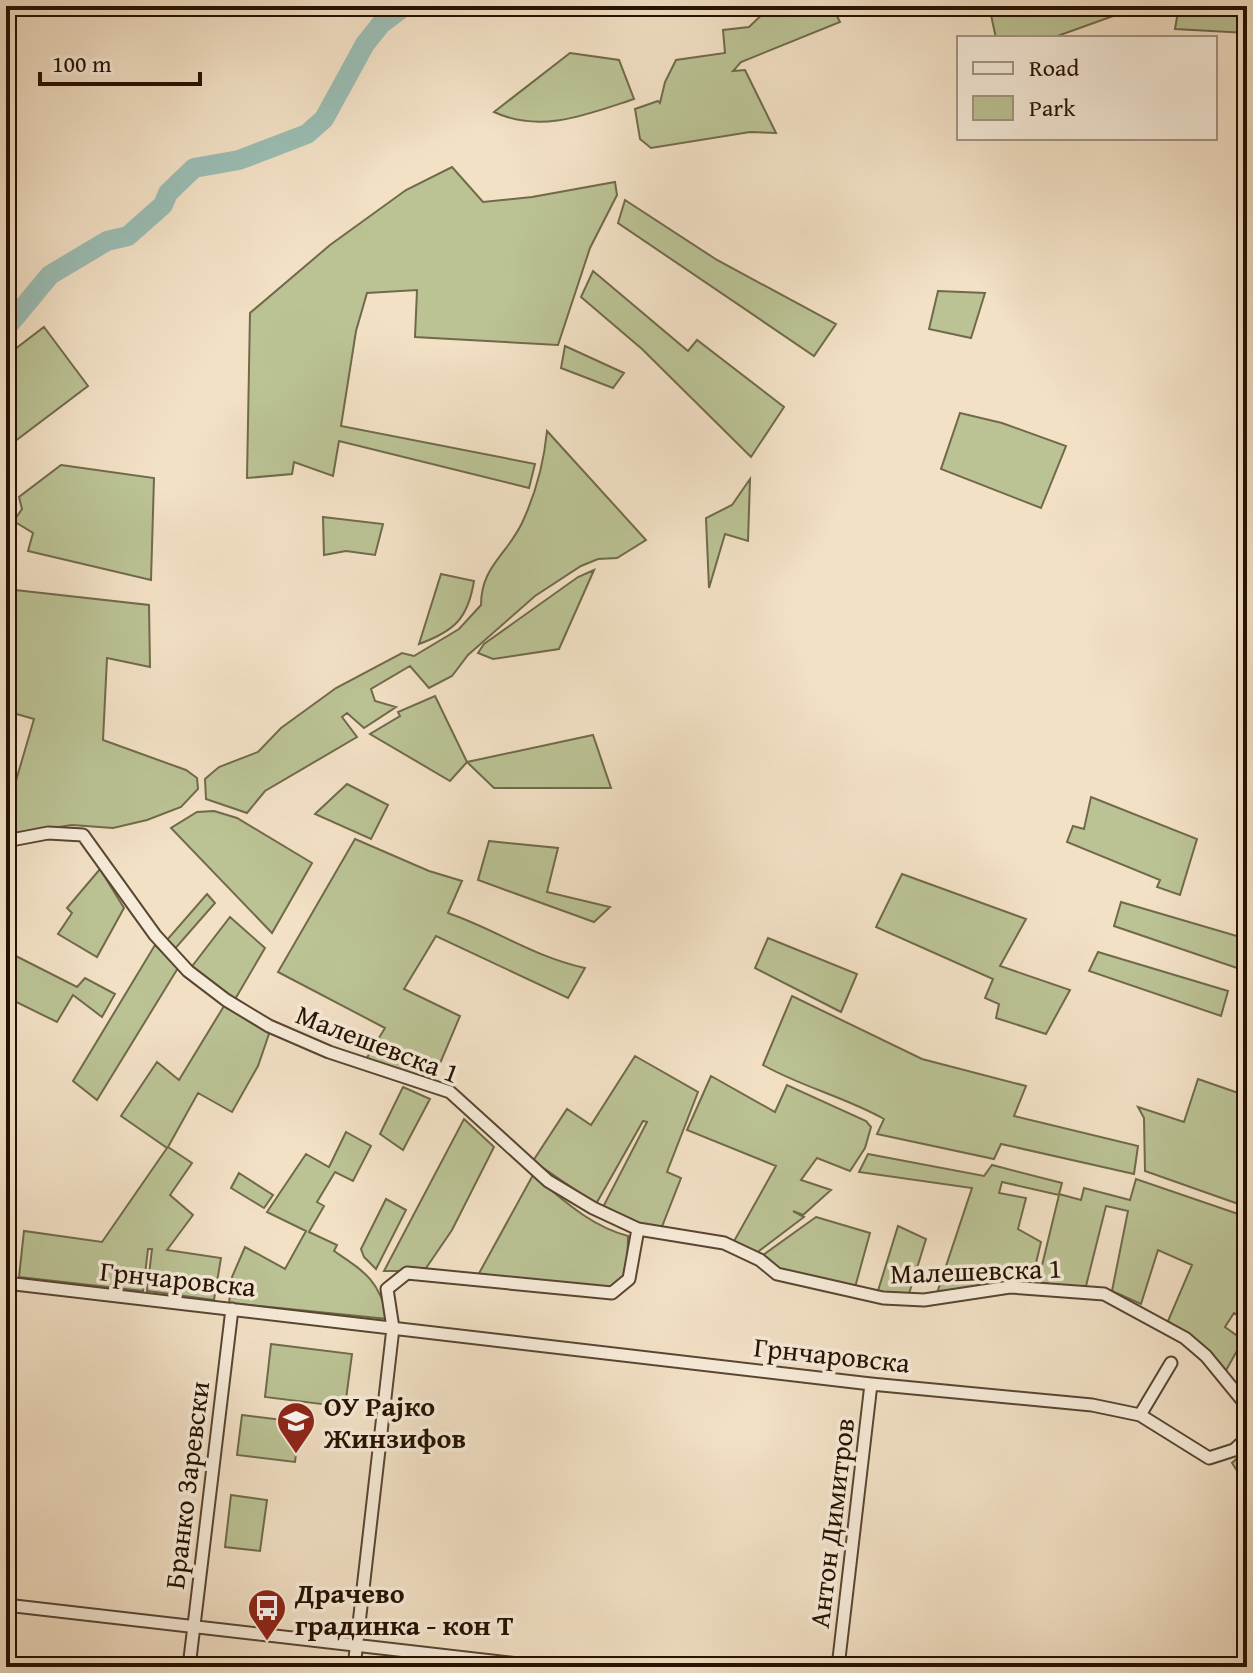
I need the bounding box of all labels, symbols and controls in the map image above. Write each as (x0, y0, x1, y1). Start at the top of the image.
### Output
scale bar (40, 36, 200, 86)
legend (957, 36, 1217, 140)
text: 100 m (52, 46, 112, 81)
text: Road (1029, 50, 1079, 85)
text: Park (1029, 90, 1076, 125)
street label: Малешевска 1 (290, 993, 466, 1093)
street label: Малешевска 1 (889, 1247, 1063, 1293)
street label: Грнчаровска (98, 1249, 259, 1307)
street label: Грнчаровска (752, 1325, 913, 1383)
street label: Бранко Заревски (153, 1379, 219, 1591)
place label: ОУ Рајко Жинзифов (323, 1385, 466, 1458)
school or university icon: ОУ Рајко Жинзифов (275, 1400, 317, 1455)
street label: Антон Димитров (798, 1416, 864, 1630)
place label: Драчево градинка - кон Т (294, 1572, 514, 1645)
bus stop icon: Драчево градинка - кон Т (246, 1587, 288, 1642)

